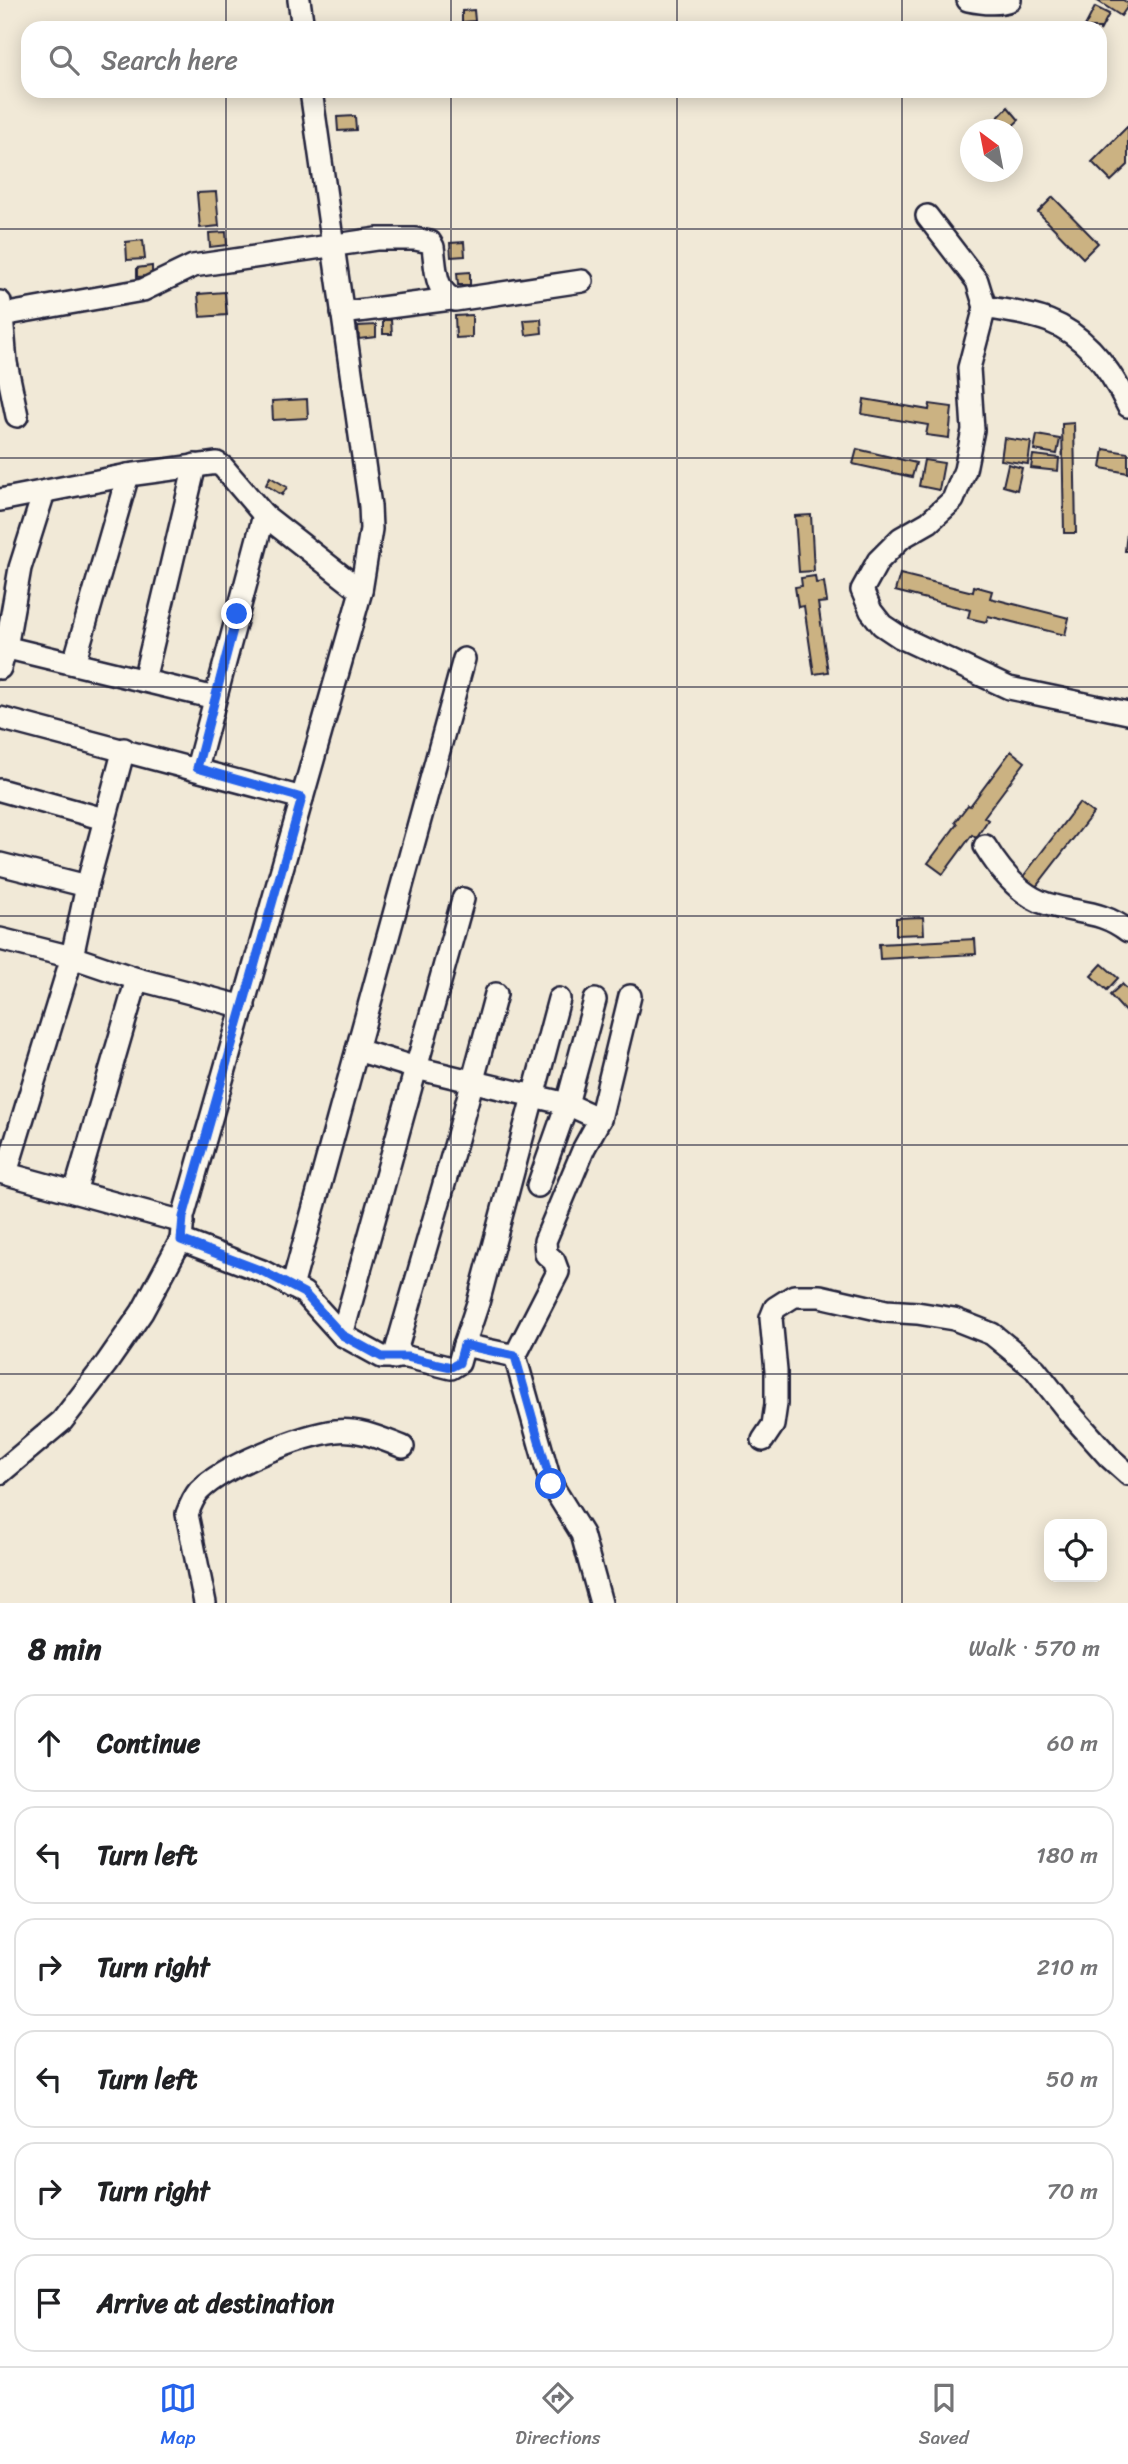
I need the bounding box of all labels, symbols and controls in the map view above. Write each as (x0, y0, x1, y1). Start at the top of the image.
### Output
search box (21, 21, 1107, 98)
text: Search here (101, 37, 238, 83)
icon: search (45, 41, 83, 79)
north arrow (960, 119, 1023, 182)
route end (221, 598, 252, 629)
route start (535, 1468, 566, 1499)
map controls (1044, 1519, 1107, 1582)
button: locate (1044, 1519, 1107, 1582)
text: 8 min (28, 1622, 101, 1676)
text: Walk · 570 m (968, 1628, 1100, 1669)
text: Continue (97, 1720, 200, 1766)
text: 60 m (1047, 1723, 1098, 1764)
icon: ahead (30, 1724, 68, 1762)
text: Turn left (97, 1832, 197, 1878)
text: 180 m (1036, 1835, 1098, 1876)
icon: left (30, 1836, 68, 1874)
text: Turn right (97, 1944, 210, 1990)
text: 210 m (1037, 1947, 1098, 1988)
icon: right (30, 1948, 68, 1986)
text: Turn left (97, 2056, 197, 2102)
text: 50 m (1046, 2059, 1098, 2100)
icon: left (30, 2060, 68, 2098)
text: Turn right (97, 2168, 210, 2214)
text: 70 m (1047, 2171, 1098, 2212)
icon: right (30, 2172, 68, 2210)
text: Arrive at destination (97, 2280, 334, 2326)
icon: arrive (30, 2284, 68, 2322)
tab: Map (159, 2379, 197, 2454)
tab: Directions (515, 2379, 601, 2454)
tab: Saved (919, 2379, 969, 2454)

